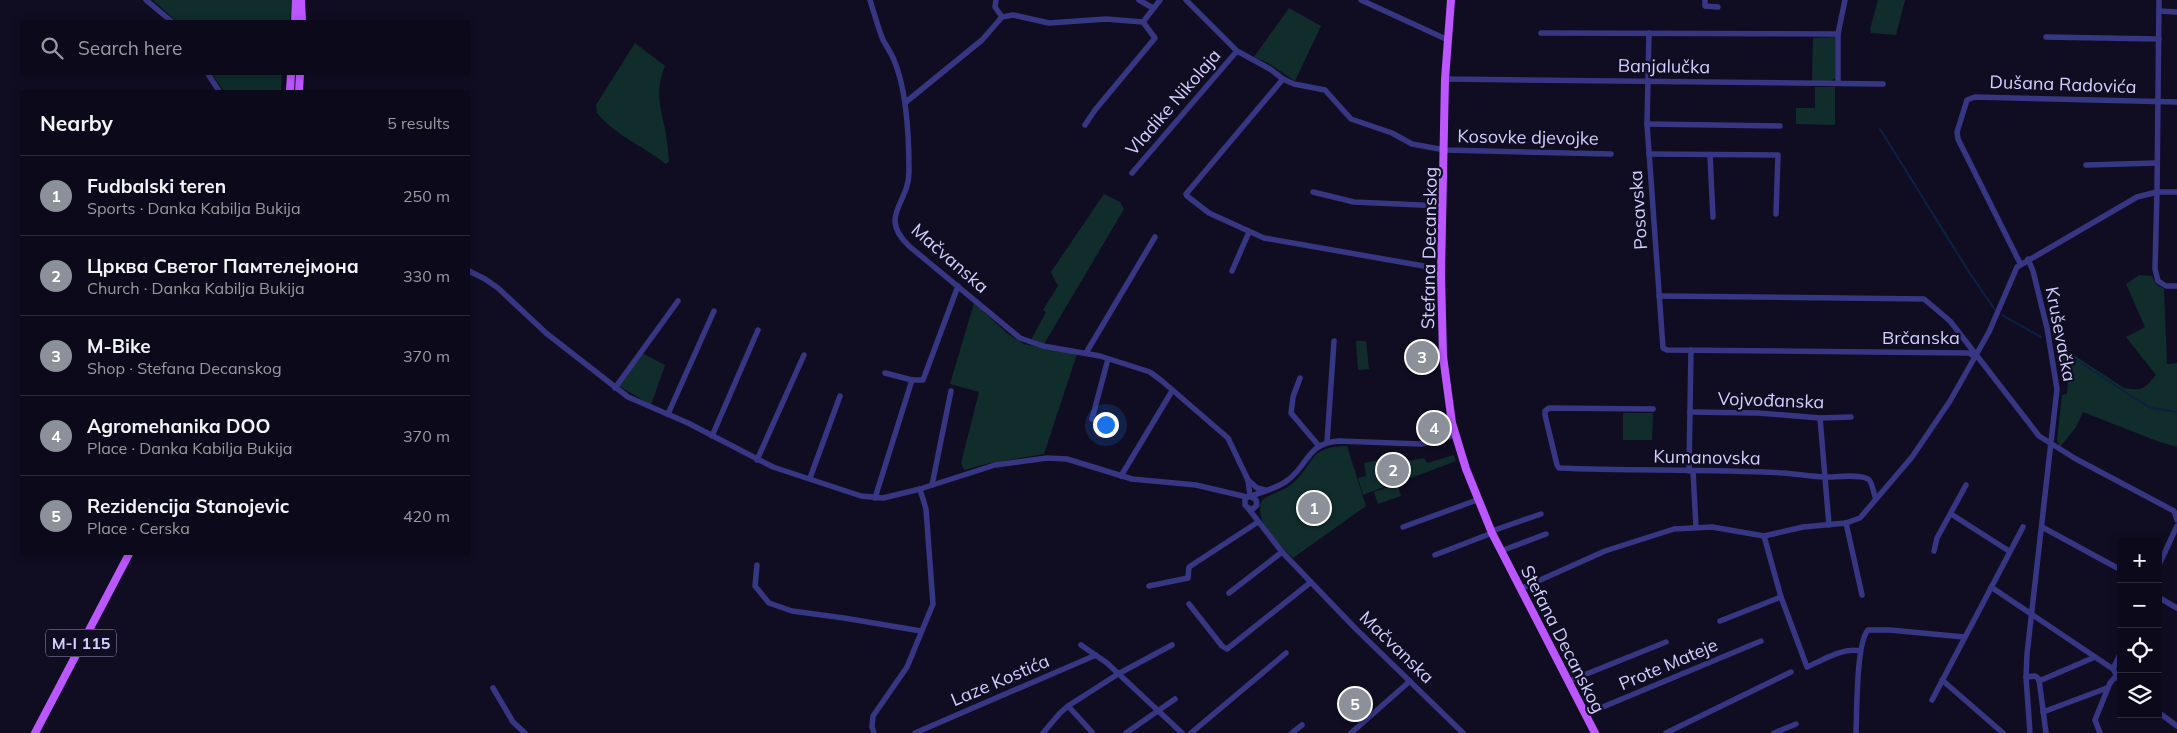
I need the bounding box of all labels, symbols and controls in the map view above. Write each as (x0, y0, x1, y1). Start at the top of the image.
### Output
search box (20, 20, 470, 75)
icon: search (38, 34, 66, 62)
text: Search here (78, 36, 182, 60)
street label: Vladike Nikolaja (1121, 44, 1225, 160)
street label: Banjalučka (1618, 54, 1710, 78)
street label: Dušana Radovića (1989, 70, 2137, 98)
text: Nearby (40, 110, 113, 136)
text: 5 results (387, 113, 450, 133)
street label: Kosovke djevojke (1457, 124, 1599, 150)
street label: Stefana Decanskog (1416, 167, 1442, 329)
street label: Posavska (1624, 170, 1652, 250)
text: Fudbalski teren (87, 174, 226, 198)
text: 1 (51, 186, 61, 206)
text: 250 m (403, 186, 450, 206)
text: Sports · Danka Kabilja Bukija (87, 198, 301, 218)
street label: Mačvanska (907, 218, 993, 298)
text: Црква Светог Памтелејмона (87, 254, 359, 278)
text: 2 (51, 266, 61, 286)
text: 330 m (403, 266, 450, 286)
text: Church · Danka Kabilja Bukija (87, 278, 305, 298)
street label: Kruševačka (2041, 285, 2081, 383)
street label: Brčanska (1882, 326, 1960, 349)
text: M-Bike (87, 334, 151, 358)
pin: 3 (1406, 338, 1438, 376)
text: 3 (51, 346, 61, 366)
text: 370 m (403, 346, 450, 366)
text: Shop · Stefana Decanskog (87, 358, 282, 378)
street label: Vojvođanska (1717, 387, 1825, 413)
pin: 4 (1418, 409, 1450, 447)
your location (1093, 412, 1119, 438)
text: Agromehanika DOO (87, 414, 270, 438)
text: 4 (51, 426, 61, 446)
text: 370 m (403, 426, 450, 446)
text: Place · Danka Kabilja Bukija (87, 438, 292, 458)
street label: Kumanovska (1653, 445, 1761, 469)
pin: 2 (1377, 451, 1409, 489)
pin: 1 (1298, 489, 1330, 527)
text: Rezidencija Stanojevic (87, 494, 289, 518)
text: 5 (51, 506, 61, 526)
text: 420 m (403, 506, 450, 526)
text: Place · Cerska (87, 518, 190, 538)
map controls (2117, 538, 2162, 718)
button: + (2117, 538, 2162, 583)
street label: Stefana Decanskog (1516, 561, 1610, 717)
button: − (2117, 583, 2162, 628)
street label: Mačvanska (1355, 606, 1439, 688)
button: locate (2117, 628, 2162, 673)
road number: M-I 115 (46, 630, 116, 656)
street label: Prote Mateje (1615, 633, 1721, 695)
street label: Laze Kostića (947, 649, 1053, 711)
button: layers (2117, 673, 2162, 718)
pin: 5 (1339, 685, 1371, 723)

